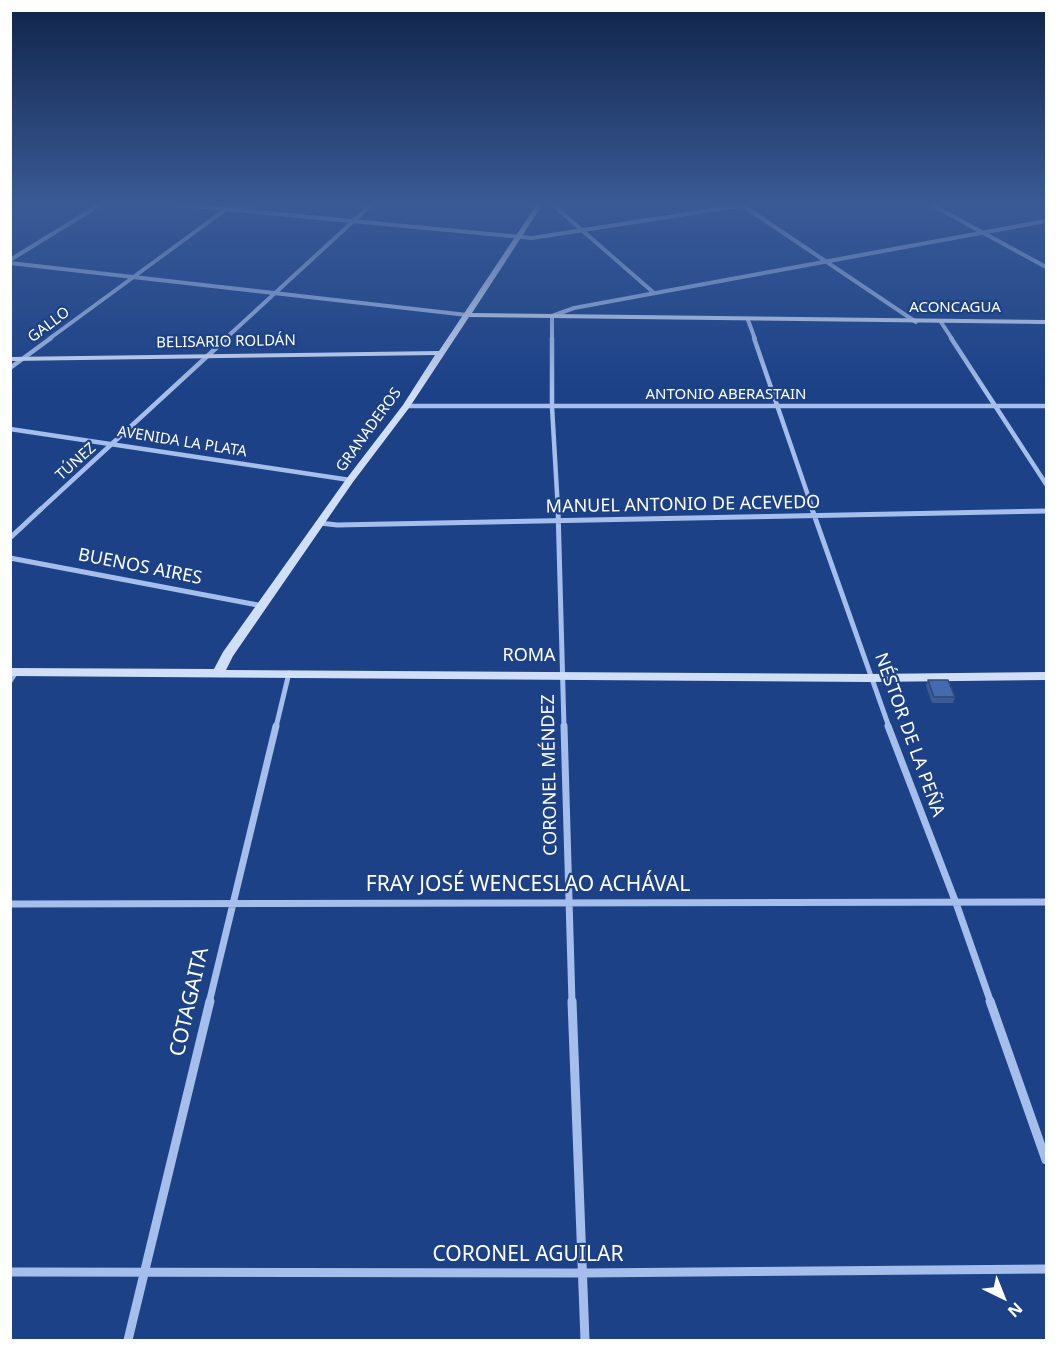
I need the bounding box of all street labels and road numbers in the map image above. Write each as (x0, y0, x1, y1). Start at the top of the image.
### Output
street label: ACONCAGUA (909, 299, 1001, 317)
street label: GALLO (25, 303, 73, 347)
street label: BELISARIO ROLDÁN (156, 332, 296, 352)
street label: GRANADEROS (333, 385, 405, 475)
street label: ANTONIO ABERASTAIN (645, 386, 807, 404)
street label: AVENIDA LA PLATA (116, 423, 248, 461)
street label: TÚNEZ (52, 439, 100, 485)
street label: MANUEL ANTONIO DE ACEVEDO (546, 492, 820, 518)
street label: BUENOS AIRES (76, 544, 204, 590)
street label: ROMA (502, 645, 556, 667)
street label: NÉSTOR DE LA PEÑA (869, 650, 949, 820)
street label: CORONEL MÉNDEZ (538, 694, 562, 856)
street label: FRAY JOSÉ WENCESLAO ACHÁVAL (366, 872, 690, 898)
street label: COTAGAITA (165, 945, 215, 1059)
street label: CORONEL AGUILAR (432, 1242, 624, 1268)

